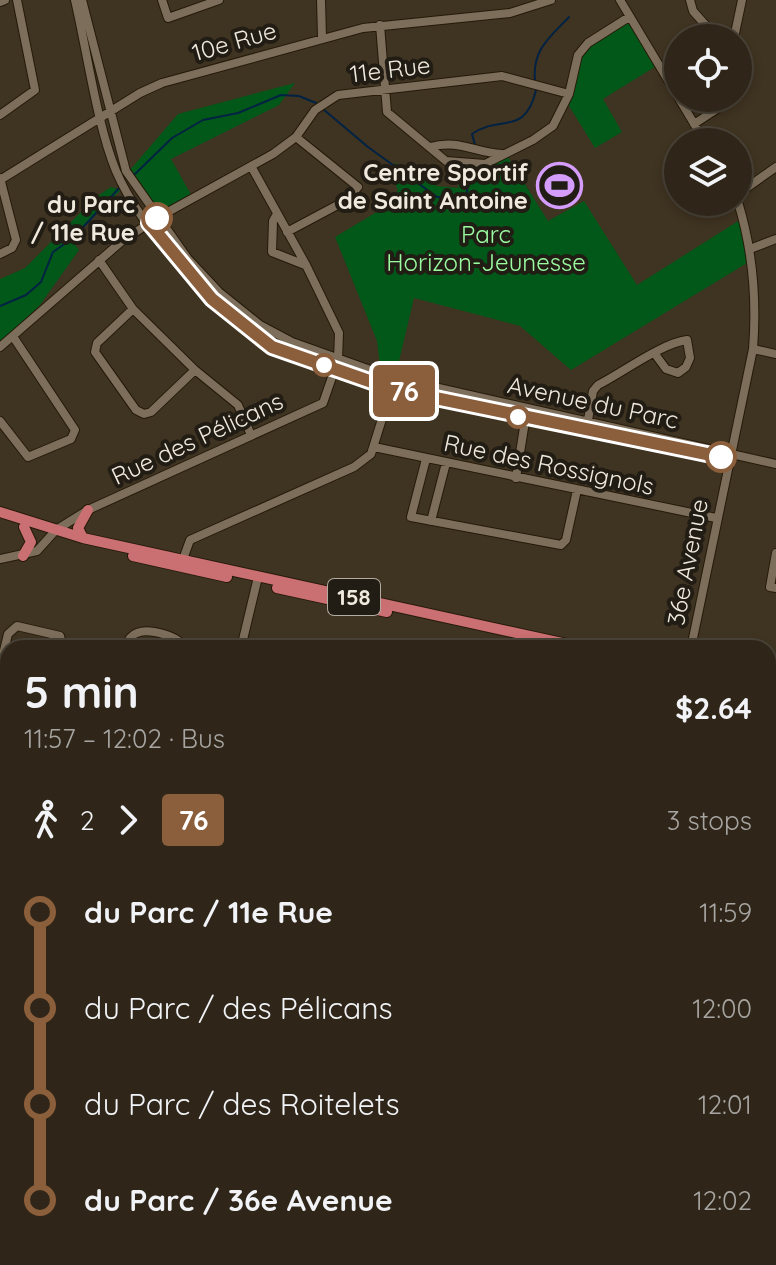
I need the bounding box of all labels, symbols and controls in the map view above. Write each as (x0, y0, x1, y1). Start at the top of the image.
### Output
street label: 10e Rue (188, 15, 280, 67)
map controls (664, 24, 752, 216)
button: locate (664, 24, 752, 112)
street label: 11e Rue (348, 49, 432, 89)
button: layers (664, 128, 752, 216)
place label: Centre Sportif de Saint Antoine (338, 157, 529, 215)
sports icon: Centre Sportif de Saint Antoine (535, 162, 583, 210)
place label: du Parc / 11e Rue (31, 189, 135, 247)
marker: du Parc / 11e Rue (142, 203, 172, 233)
park label: Parc Horizon-Jeunesse (386, 219, 586, 277)
unlabelled marker (313, 354, 335, 376)
line badge: 76 (368, 365, 440, 417)
street label: Avenue du Parc (505, 369, 681, 435)
text: 76 (389, 373, 419, 408)
street label: Rue des Pélicans (106, 385, 288, 491)
unlabelled marker (507, 406, 529, 428)
street label: Rue des Rossignols (441, 427, 657, 501)
unlabelled marker (706, 442, 736, 472)
street label: 36e Avenue (660, 496, 714, 628)
road number: 158 (328, 579, 380, 615)
text: 5 min (24, 664, 139, 719)
text: $2.64 (675, 689, 752, 727)
text: 11:57 – 12:02 · Bus (24, 722, 225, 755)
icon: walk (24, 798, 68, 842)
icon: forward (106, 798, 150, 842)
text: 76 (178, 802, 208, 837)
text: 2 (80, 804, 94, 837)
text: 3 stops (667, 804, 752, 837)
text: du Parc / 11e Rue (84, 893, 333, 931)
text: 11:59 (699, 896, 752, 929)
text: du Parc / des Pélicans (84, 989, 393, 1027)
text: 12:00 (692, 992, 752, 1025)
text: du Parc / des Roitelets (84, 1085, 400, 1123)
text: 12:01 (698, 1088, 752, 1121)
text: du Parc / 36e Avenue (84, 1181, 393, 1219)
text: 12:02 (693, 1184, 752, 1217)

